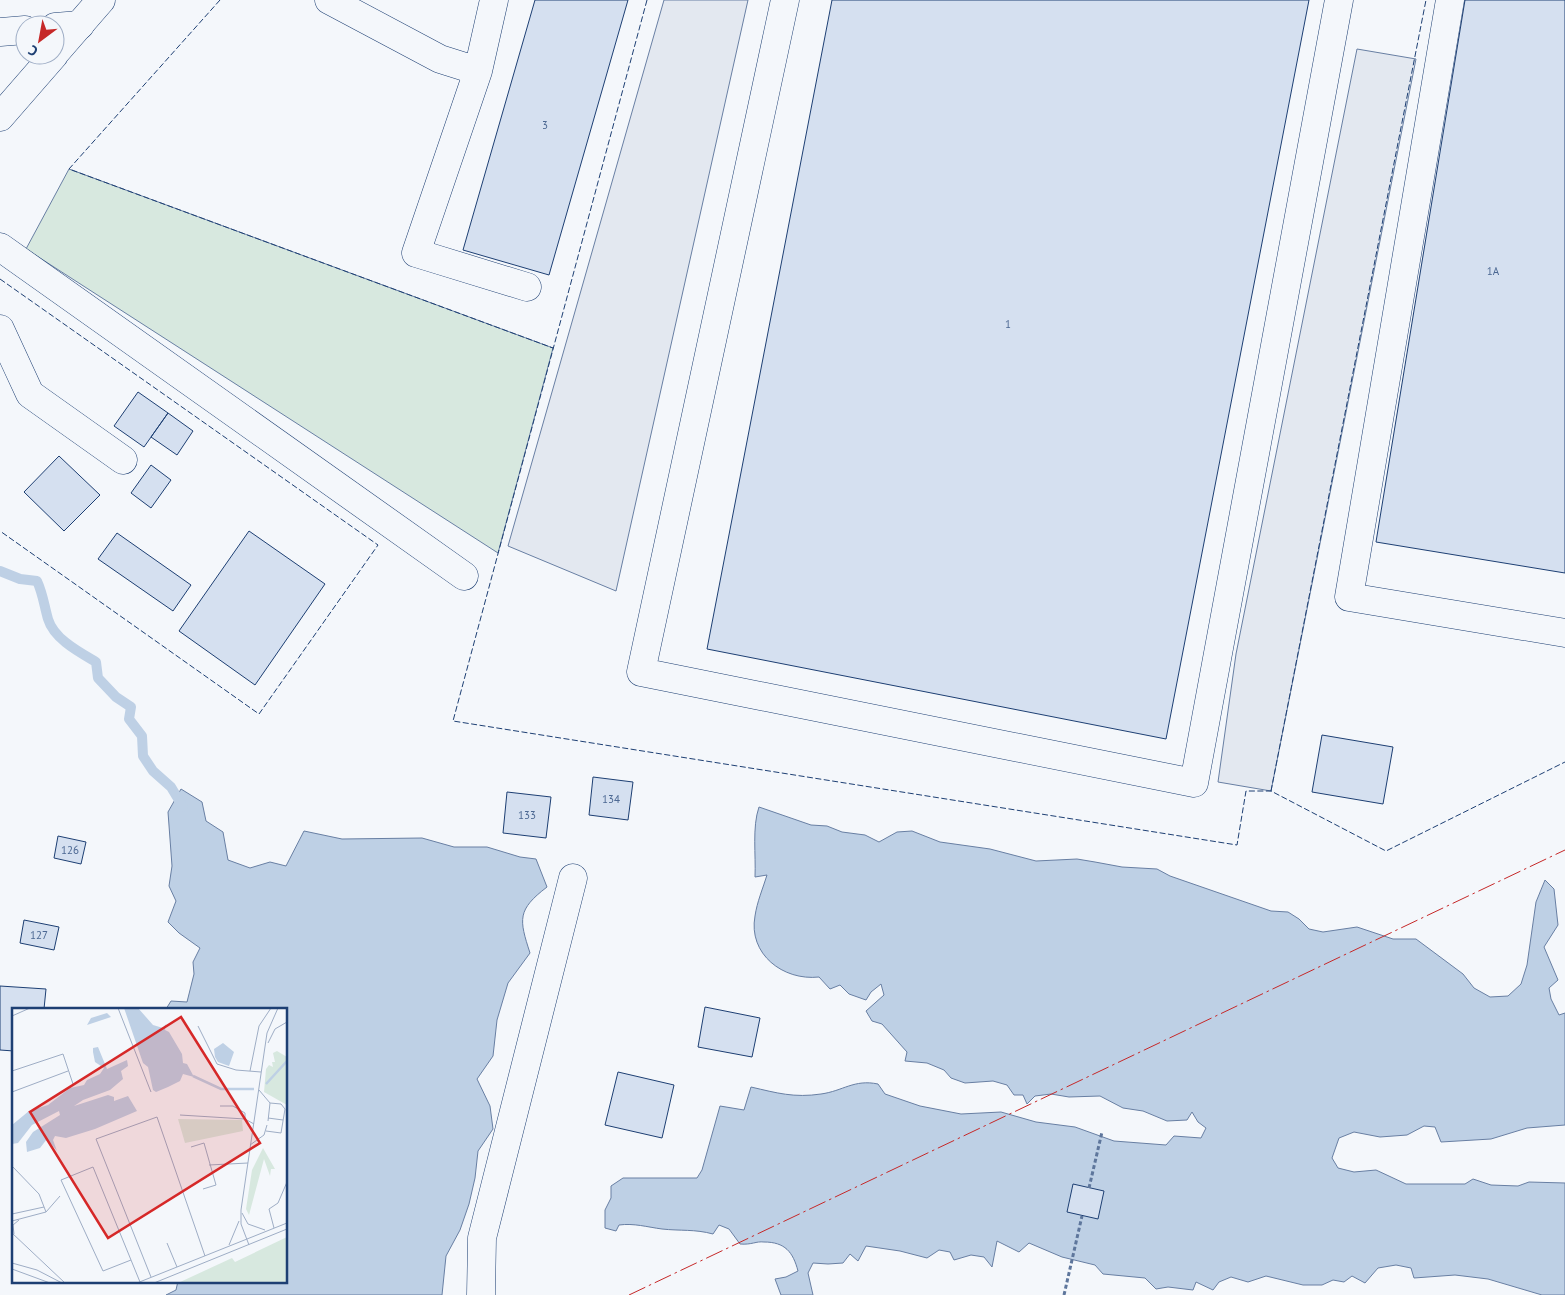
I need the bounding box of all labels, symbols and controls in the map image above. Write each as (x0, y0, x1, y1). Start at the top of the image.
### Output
north arrow (15, 15, 65, 65)
text: С (25, 41, 41, 61)
house number: 3 (542, 118, 548, 132)
house number: 1А (1487, 264, 1500, 278)
house number: 1 (1005, 317, 1011, 331)
house number: 134 (602, 792, 620, 806)
house number: 133 (518, 808, 536, 822)
house number: 126 (61, 843, 79, 857)
house number: 127 (30, 928, 48, 942)
inset map (12, 1008, 288, 1282)

